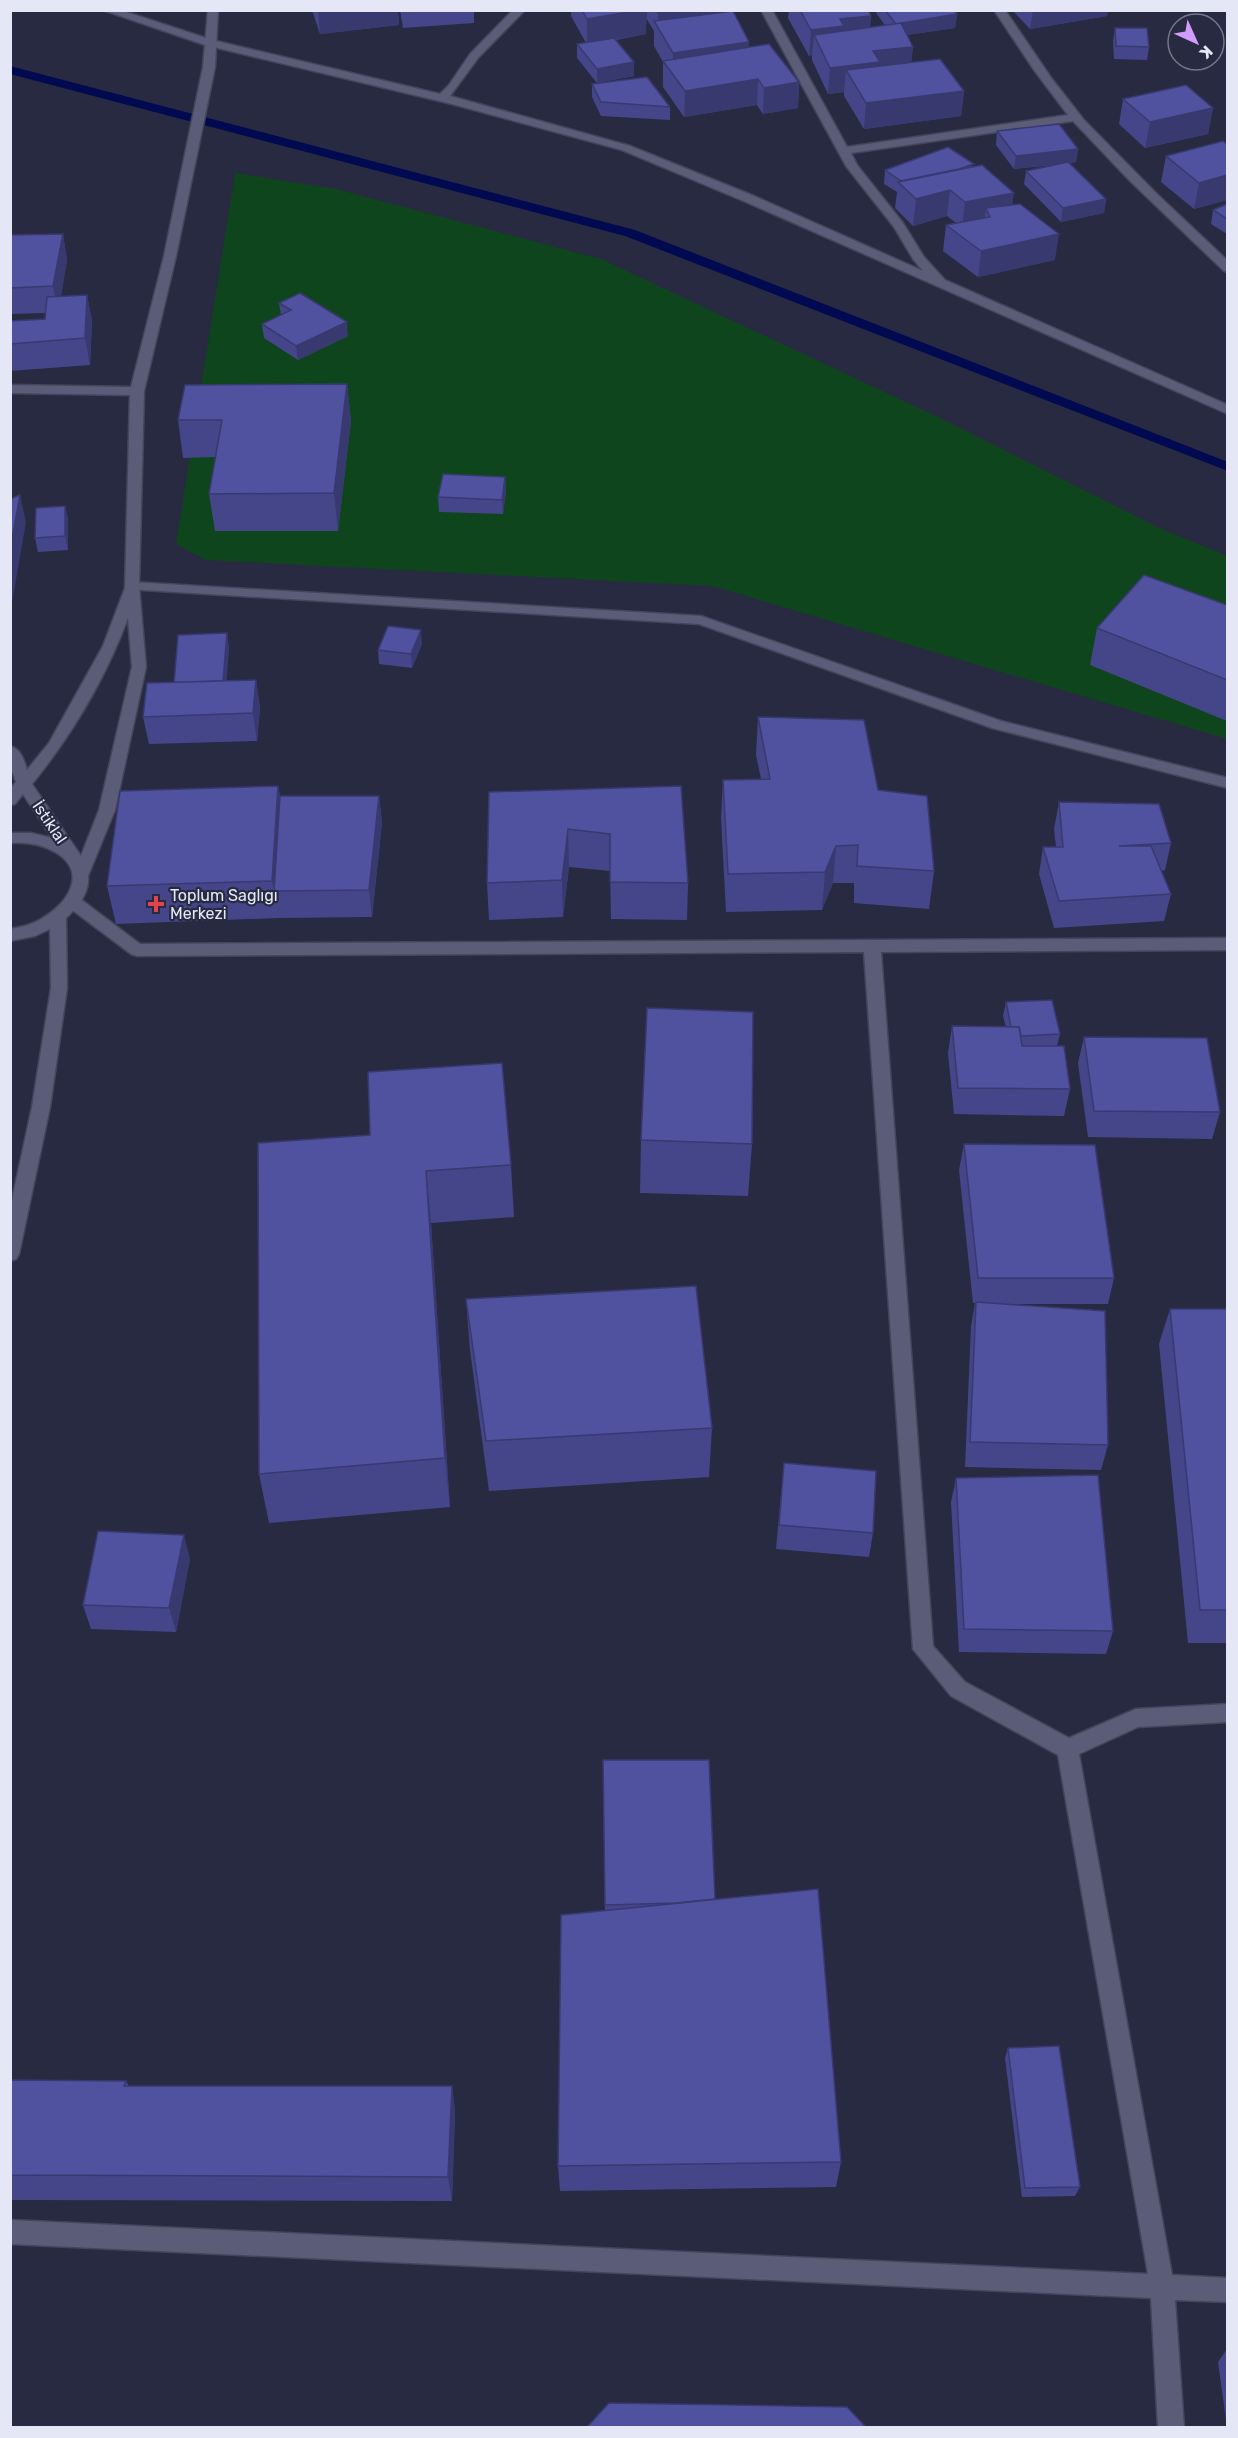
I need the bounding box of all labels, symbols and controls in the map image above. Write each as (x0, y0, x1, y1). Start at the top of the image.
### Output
north arrow (1166, 12, 1226, 72)
text: K (1196, 42, 1217, 63)
street label: İstiklal (28, 797, 71, 847)
place label: Toplum Saglıgı Merkezi (170, 886, 278, 923)
marker: Toplum Saglıgı Merkezi (147, 895, 165, 913)

